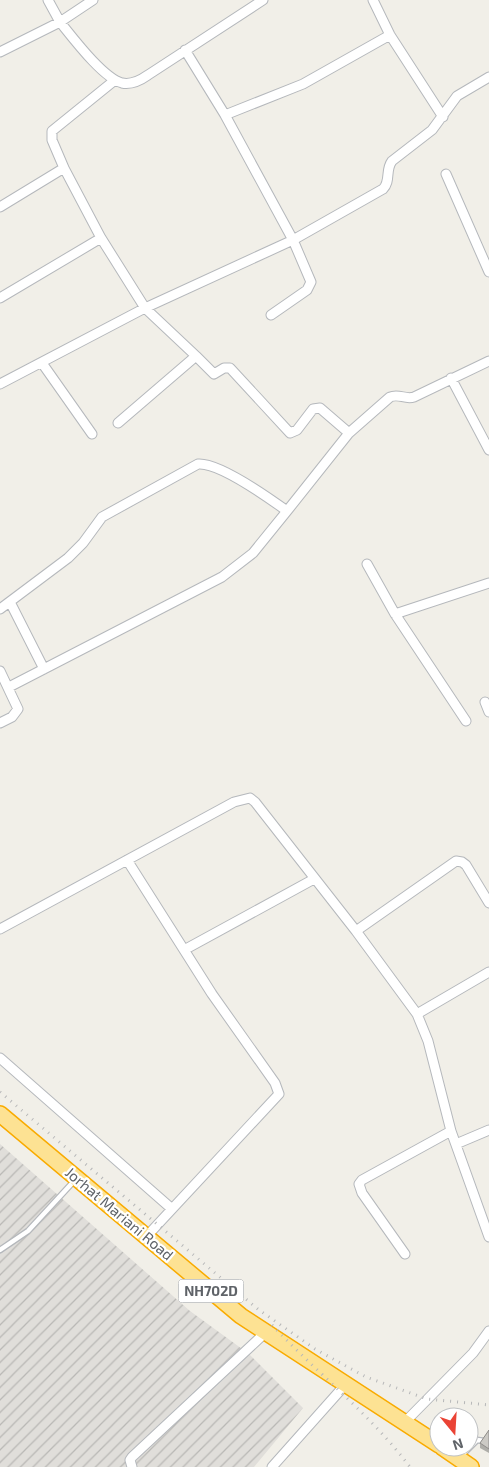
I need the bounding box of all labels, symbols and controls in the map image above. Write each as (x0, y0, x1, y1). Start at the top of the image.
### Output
street label: Jorhat Mariani Road (62, 1163, 177, 1264)
road number: NH702D (178, 1280, 244, 1302)
north arrow (429, 1407, 479, 1457)
text: N (451, 1435, 466, 1454)

